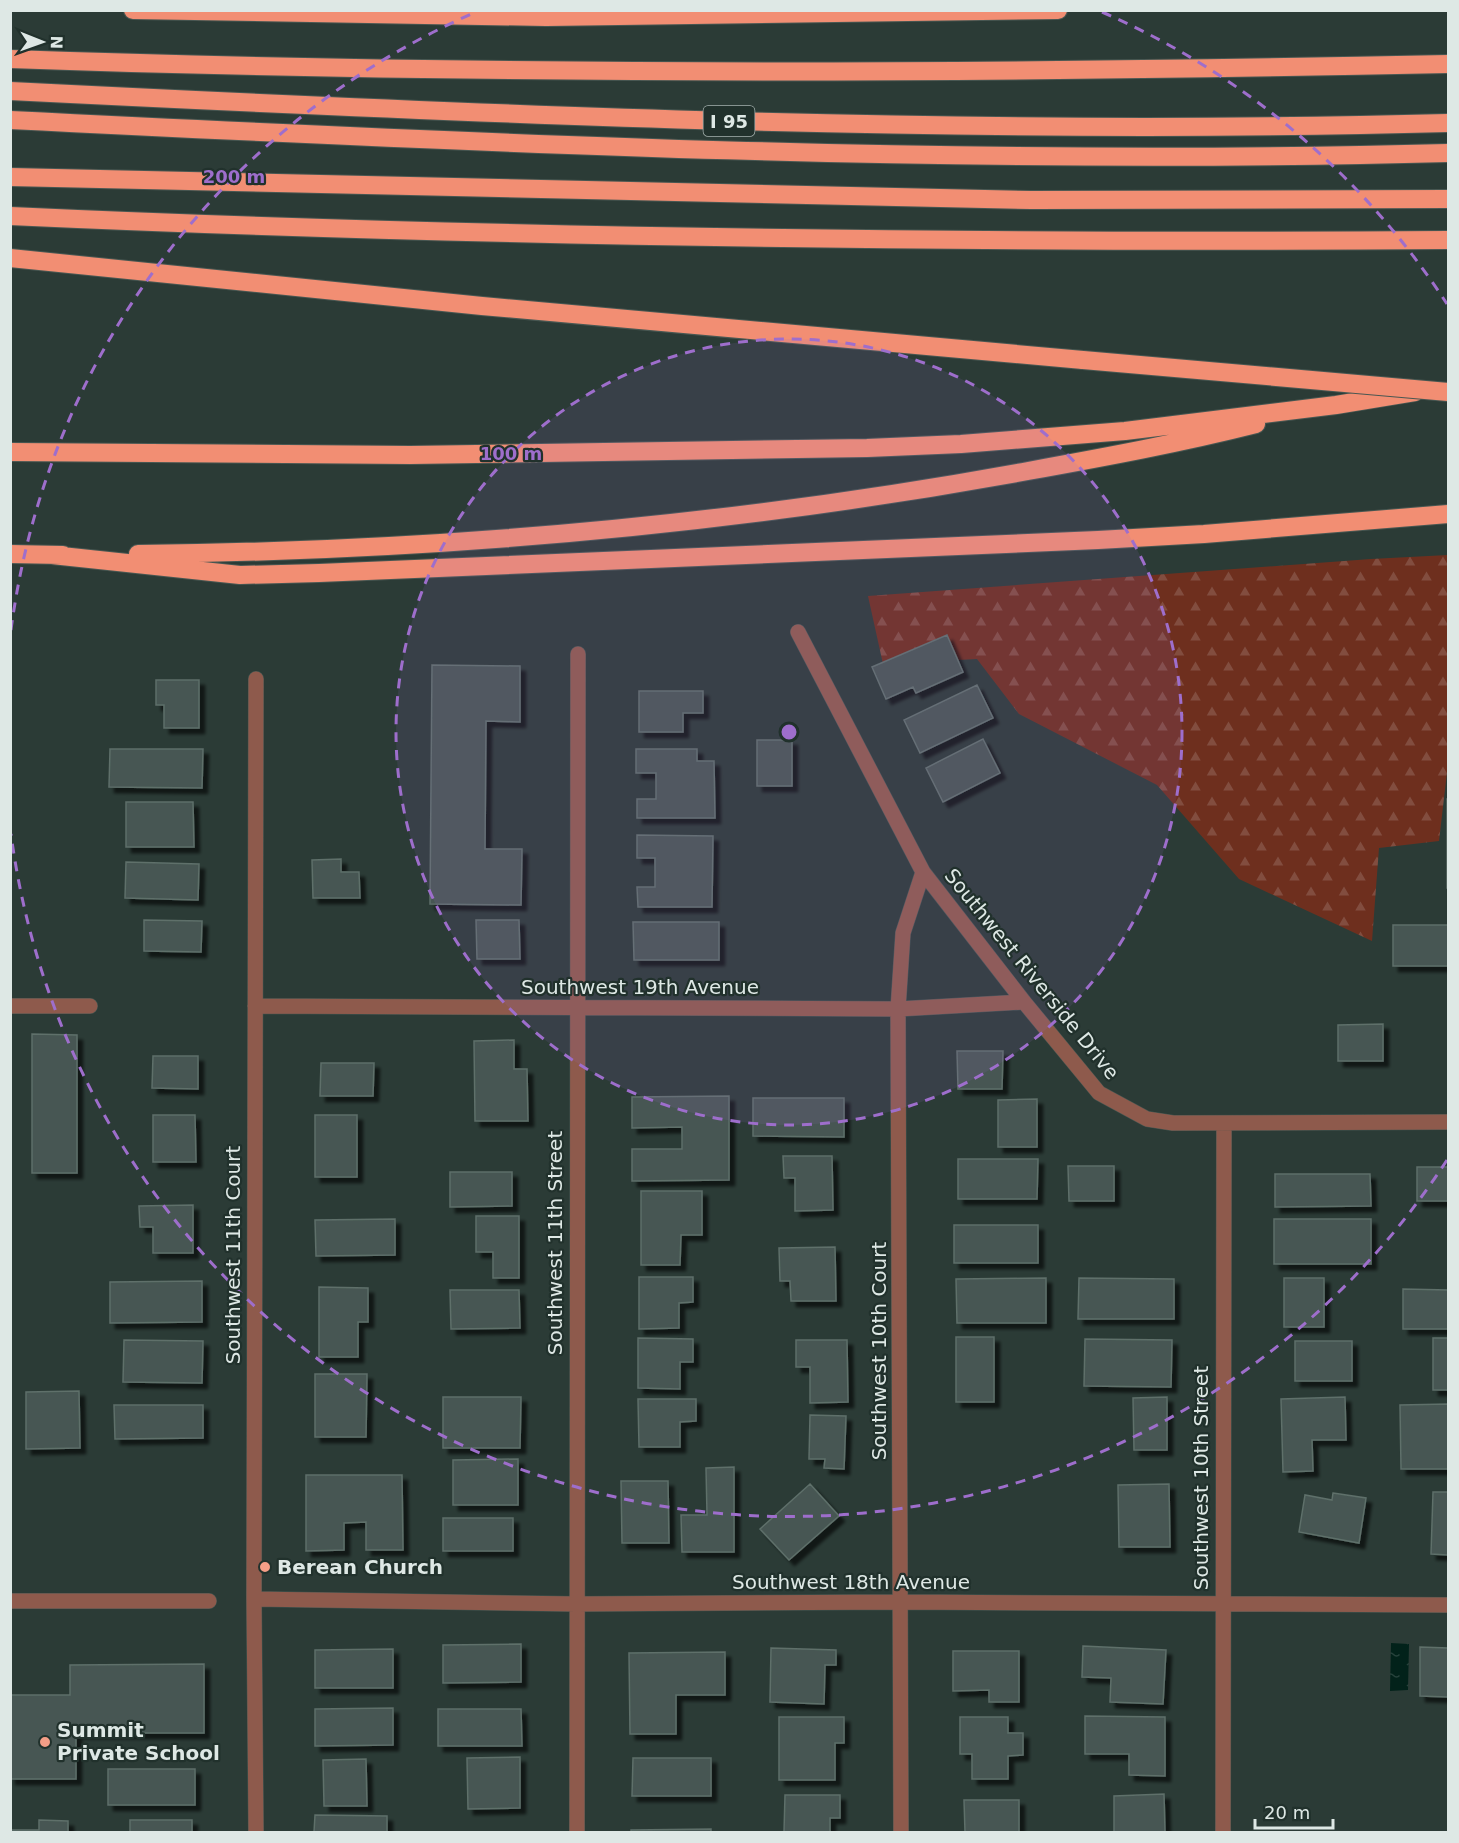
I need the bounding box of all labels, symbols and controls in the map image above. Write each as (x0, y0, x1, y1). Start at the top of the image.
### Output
north arrow (12, 12, 72, 72)
text: N (47, 35, 66, 49)
road number: I 95 (704, 106, 754, 136)
text: 200 m (203, 166, 265, 187)
text: 100 m (480, 443, 542, 464)
centre of rings (779, 722, 799, 742)
street label: Southwest Riverside Drive (940, 864, 1124, 1084)
street label: Southwest 19th Avenue (521, 975, 759, 999)
street label: Southwest 11th Street (543, 1131, 567, 1355)
street label: Southwest 11th Court (221, 1146, 245, 1364)
street label: Southwest 10th Court (867, 1242, 891, 1460)
street label: Southwest 10th Street (1189, 1366, 1213, 1590)
place label: Berean Church (277, 1555, 443, 1579)
marker: Berean Church (258, 1560, 272, 1574)
street label: Southwest 18th Avenue (732, 1570, 970, 1594)
place label: Summit Private School (57, 1718, 220, 1765)
marker: Summit Private School (38, 1735, 52, 1749)
scale bar (1255, 1792, 1333, 1830)
text: 20 m (1264, 1802, 1310, 1823)

